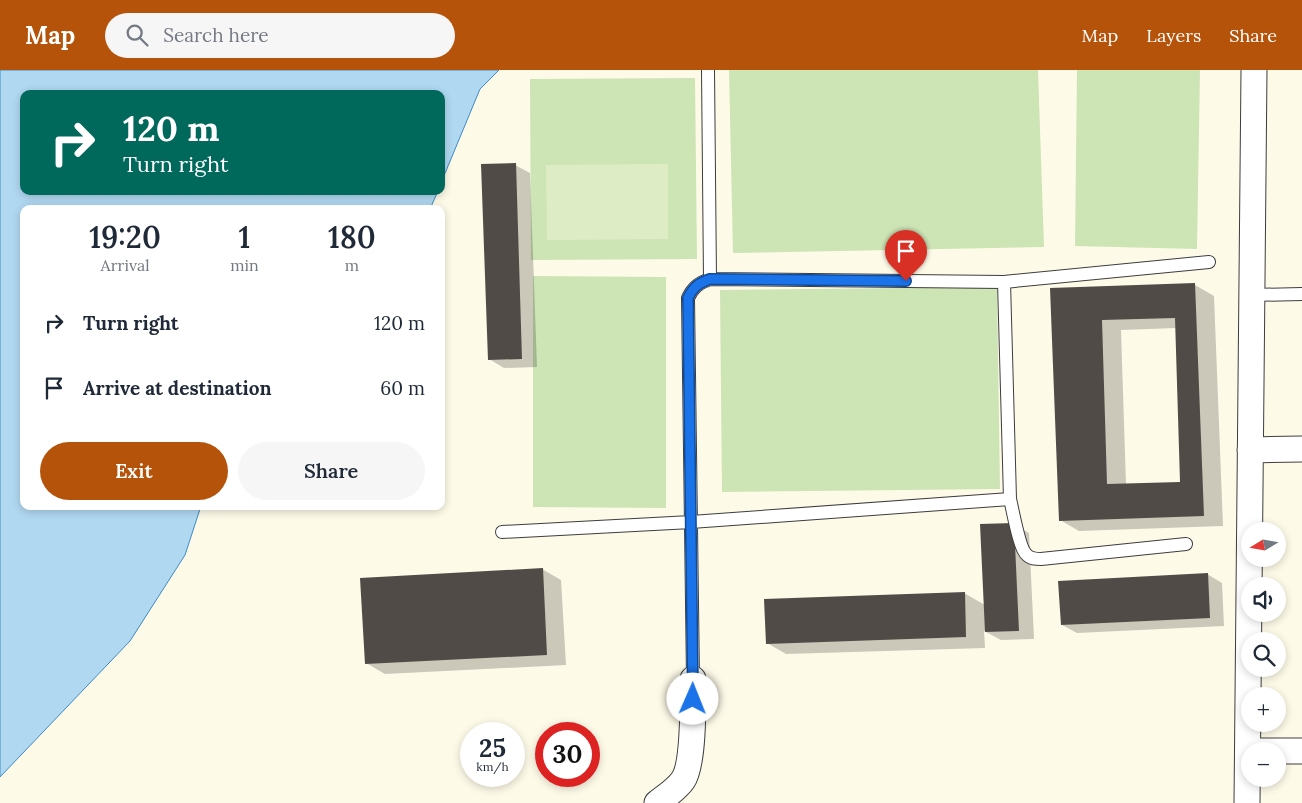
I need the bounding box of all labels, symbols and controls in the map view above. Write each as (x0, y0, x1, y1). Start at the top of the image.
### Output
search box (105, 13, 455, 58)
text: Map (25, 20, 75, 51)
icon: search (123, 21, 151, 49)
text: Search here (163, 23, 269, 47)
text: Map (1082, 24, 1118, 47)
text: Layers (1146, 24, 1201, 47)
text: Share (1229, 24, 1277, 47)
text: 120 m (123, 106, 220, 151)
icon: right (40, 110, 105, 175)
text: Turn right (123, 150, 228, 178)
text: 19:20 (89, 218, 161, 256)
text: 1 (239, 218, 250, 256)
text: 180 (328, 218, 376, 256)
pin (885, 230, 927, 281)
icon: arrive (892, 237, 920, 265)
text: Arrival (101, 255, 150, 275)
text: min (230, 255, 259, 275)
text: m (345, 255, 359, 275)
icon: right (40, 309, 68, 337)
text: Turn right (83, 311, 179, 335)
text: 120 m (374, 311, 425, 335)
icon: arrive (40, 374, 68, 402)
text: Arrive at destination (83, 376, 272, 400)
text: 60 m (380, 376, 425, 400)
button: Exit (40, 442, 228, 500)
button: Share (238, 442, 425, 500)
north arrow (1241, 522, 1286, 568)
map controls (1241, 522, 1286, 787)
button: sound (1241, 577, 1286, 622)
button: search (1241, 632, 1286, 677)
position arrow (666, 672, 718, 724)
button: + (1241, 687, 1286, 732)
speed limit sign: 30 (535, 722, 600, 787)
text: 25 (479, 732, 506, 764)
button: − (1241, 742, 1286, 787)
text: km/h (476, 759, 509, 774)

